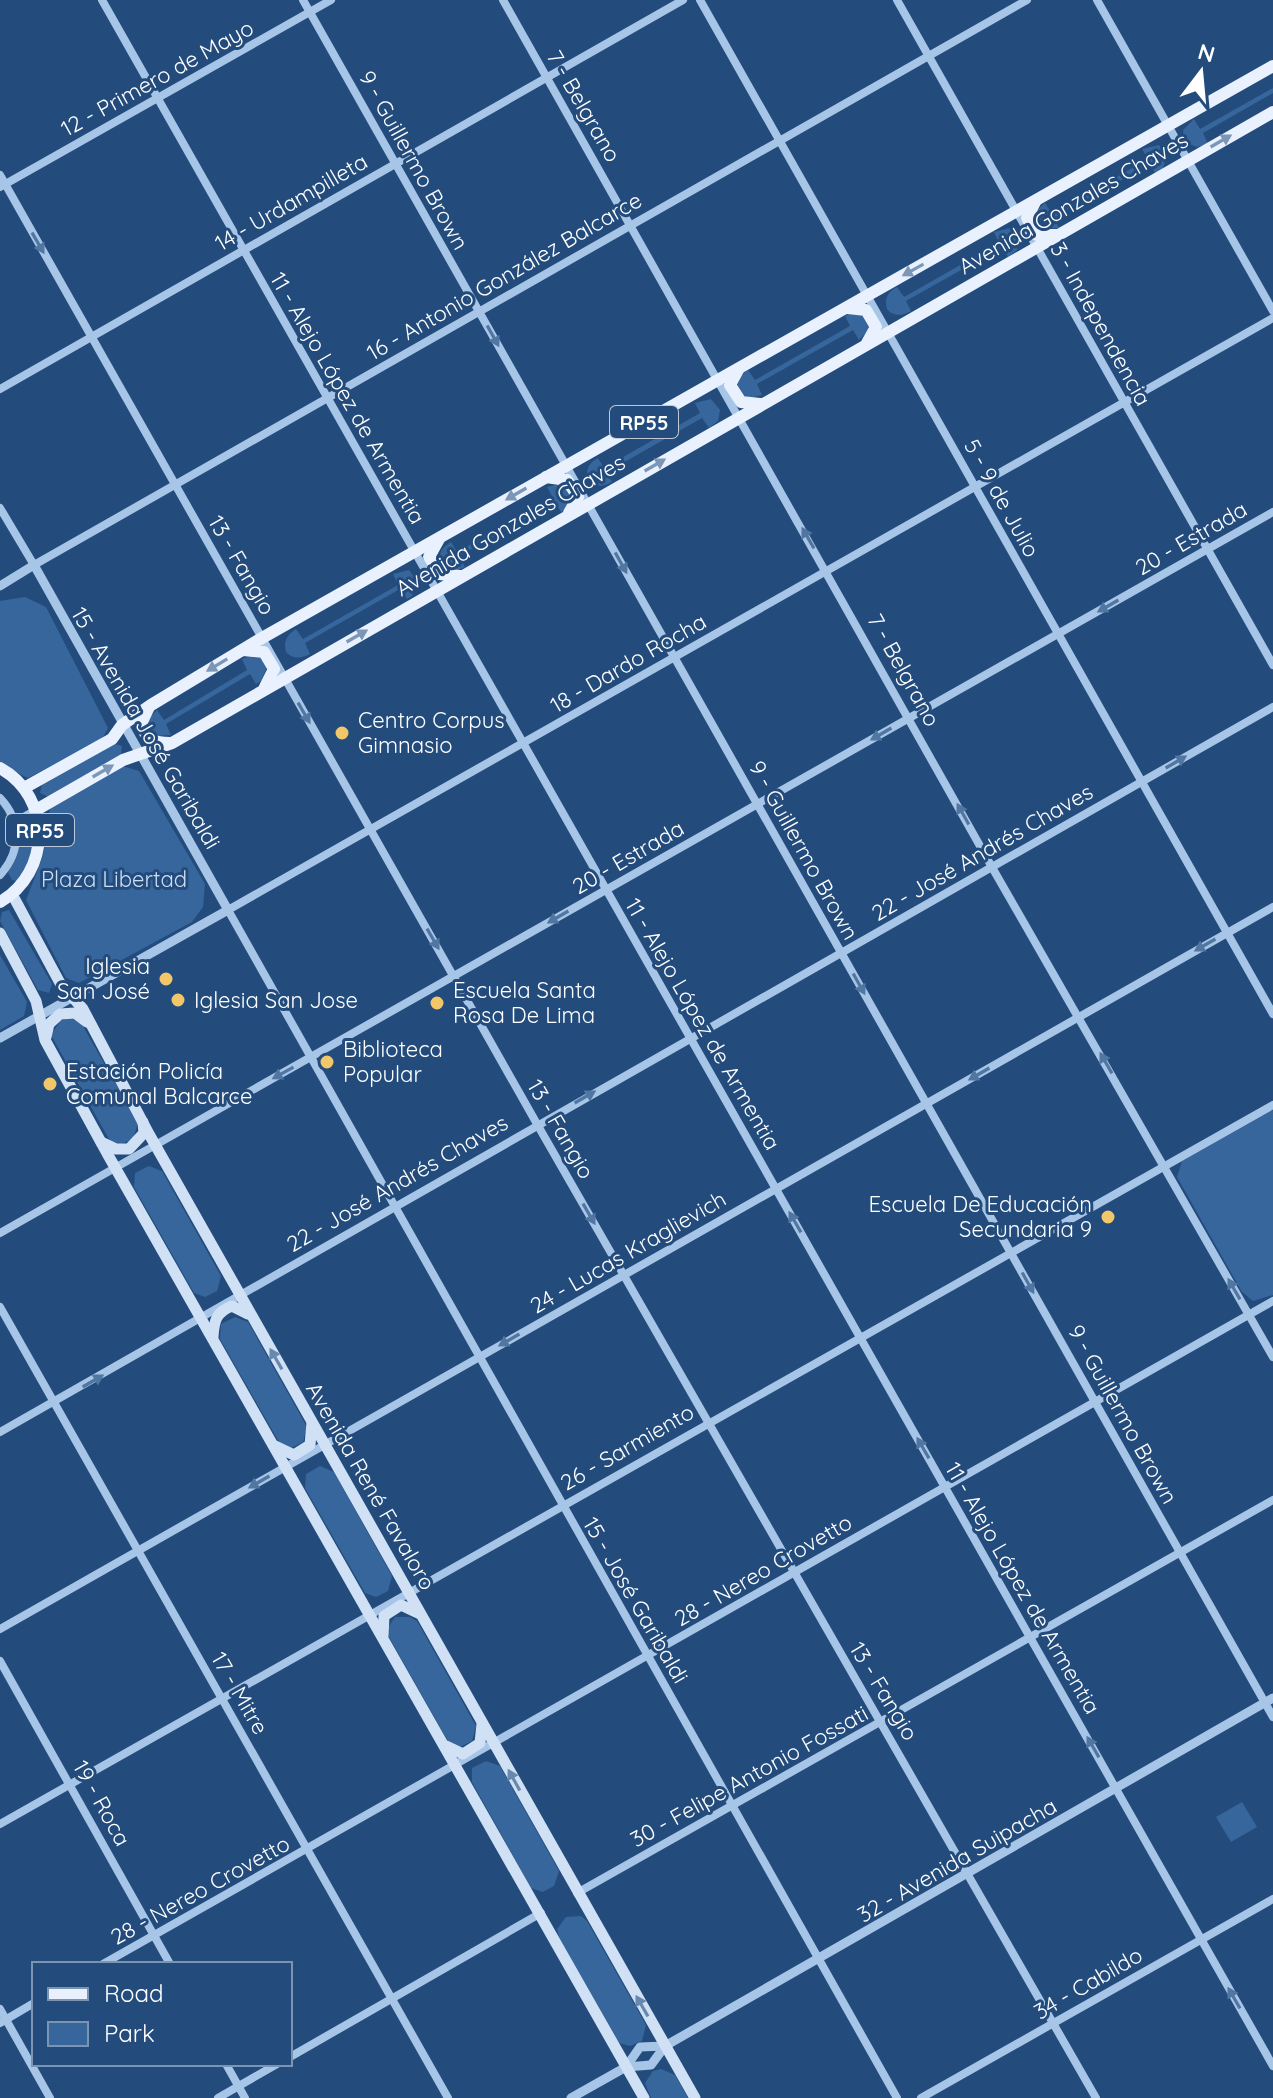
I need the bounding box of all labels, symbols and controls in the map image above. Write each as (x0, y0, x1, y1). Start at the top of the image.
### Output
street label: 12 - Primero de Mayo (56, 13, 258, 143)
north arrow (1161, 32, 1241, 112)
text: N (1195, 37, 1218, 68)
street label: 7 - Belgrano (541, 45, 627, 167)
street label: 9 - Guillermo Brown (353, 66, 475, 254)
street label: Avenida Gonzales Chaves (953, 126, 1193, 280)
one-way arrow (1210, 134, 1232, 148)
street label: 14 - Urdampilleta (210, 147, 372, 257)
street label: 16 - Antonio González Balcarce (362, 186, 646, 366)
one-way arrow (31, 232, 45, 254)
street label: 3 - Independencia (1045, 237, 1157, 411)
one-way arrow (901, 263, 924, 277)
street label: 11 - Alejo López de Armentia (264, 267, 432, 529)
one-way arrow (486, 325, 500, 347)
road number: RP55 (610, 406, 678, 438)
street label: 5 - 9 de Julio (958, 434, 1046, 562)
street label: Avenida Gonzales Chaves (390, 448, 630, 602)
one-way arrow (644, 458, 666, 472)
one-way arrow (505, 487, 527, 501)
street label: 20 - Estrada (1130, 495, 1252, 581)
street label: 13 - Fangio (202, 510, 282, 620)
one-way arrow (801, 527, 815, 549)
one-way arrow (614, 551, 628, 574)
one-way arrow (1097, 599, 1119, 613)
street label: 15 - Avenida José Garibaldi (65, 602, 227, 854)
street label: 18 - Dardo Rocha (545, 607, 711, 719)
street label: 7 - Belgrano (862, 609, 946, 731)
one-way arrow (345, 629, 368, 643)
one-way arrow (206, 658, 228, 672)
one-way arrow (297, 702, 311, 724)
place label: Centro Corpus Gimnasio (358, 706, 505, 759)
marker: Centro Corpus Gimnasio (333, 724, 351, 742)
one-way arrow (870, 727, 893, 741)
one-way arrow (1165, 755, 1188, 769)
street label: 9 - Guillermo Brown (743, 756, 865, 944)
one-way arrow (92, 764, 115, 778)
street label: 22 - José Andrés Chaves (866, 777, 1098, 927)
one-way arrow (956, 802, 969, 825)
road number: RP55 (6, 814, 74, 846)
street label: 20 - Estrada (567, 814, 689, 900)
park label: Plaza Libertad (41, 865, 187, 893)
street label: 11 - Alejo López de Armentia (619, 893, 787, 1155)
one-way arrow (547, 910, 569, 924)
one-way arrow (426, 928, 440, 950)
one-way arrow (1194, 938, 1216, 952)
place label: Iglesia San José (57, 952, 150, 1005)
marker: Iglesia San José (157, 970, 175, 988)
one-way arrow (852, 973, 866, 995)
place label: Escuela Santa Rosa De Lima (453, 976, 596, 1029)
place label: Iglesia San Jose (194, 986, 358, 1014)
marker: Iglesia San Jose (169, 991, 187, 1009)
marker: Escuela Santa Rosa De Lima (428, 994, 446, 1012)
place label: Biblioteca Popular (343, 1035, 443, 1088)
one-way arrow (1099, 1052, 1113, 1074)
marker: Biblioteca Popular (318, 1053, 336, 1071)
place label: Estación Policía Comunal Balcarce (66, 1057, 252, 1110)
one-way arrow (271, 1066, 294, 1080)
one-way arrow (968, 1067, 990, 1081)
street label: 13 - Fangio (521, 1074, 601, 1184)
marker: Estación Policía Comunal Balcarce (41, 1075, 59, 1093)
one-way arrow (574, 1090, 596, 1104)
street label: 22 - José Andrés Chaves (281, 1108, 513, 1258)
street label: 24 - Lucas Kraglievich (525, 1184, 731, 1320)
place label: Escuela De Educación Secundaria 9 (869, 1190, 1092, 1243)
one-way arrow (582, 1203, 596, 1225)
marker: Escuela De Educación Secundaria 9 (1099, 1208, 1117, 1226)
one-way arrow (788, 1211, 802, 1233)
one-way arrow (1021, 1272, 1035, 1295)
one-way arrow (1228, 1278, 1241, 1301)
street label: 9 - Guillermo Brown (1062, 1320, 1184, 1508)
one-way arrow (498, 1333, 520, 1347)
one-way arrow (269, 1347, 282, 1370)
one-way arrow (82, 1374, 104, 1388)
street label: Avenida René Favaloro (300, 1377, 442, 1595)
street label: 26 - Sarmiento (555, 1398, 699, 1496)
one-way arrow (916, 1437, 930, 1459)
street label: 11 - Alejo López de Armentia (939, 1457, 1107, 1719)
one-way arrow (247, 1475, 270, 1489)
street label: 28 - Nereo Crovetto (669, 1508, 857, 1632)
street label: 15 - José Garibaldi (577, 1512, 695, 1688)
street label: 13 - Fangio (844, 1637, 924, 1745)
street label: 17 - Mitre (205, 1647, 275, 1739)
street label: 30 - Felipe Antonio Fossati (625, 1699, 873, 1853)
one-way arrow (1086, 1736, 1100, 1758)
street label: 19 - Roca (67, 1755, 137, 1851)
one-way arrow (507, 1769, 521, 1791)
street label: 32 - Avenida Suipacha (852, 1792, 1062, 1928)
street label: 28 - Nereo Crovetto (106, 1829, 294, 1951)
street label: 34 - Cabildo (1029, 1941, 1147, 2025)
legend (32, 1962, 292, 2066)
text: Road (104, 1978, 164, 2008)
one-way arrow (1228, 1987, 1242, 2009)
one-way arrow (635, 1995, 649, 2017)
text: Park (104, 2018, 155, 2048)

